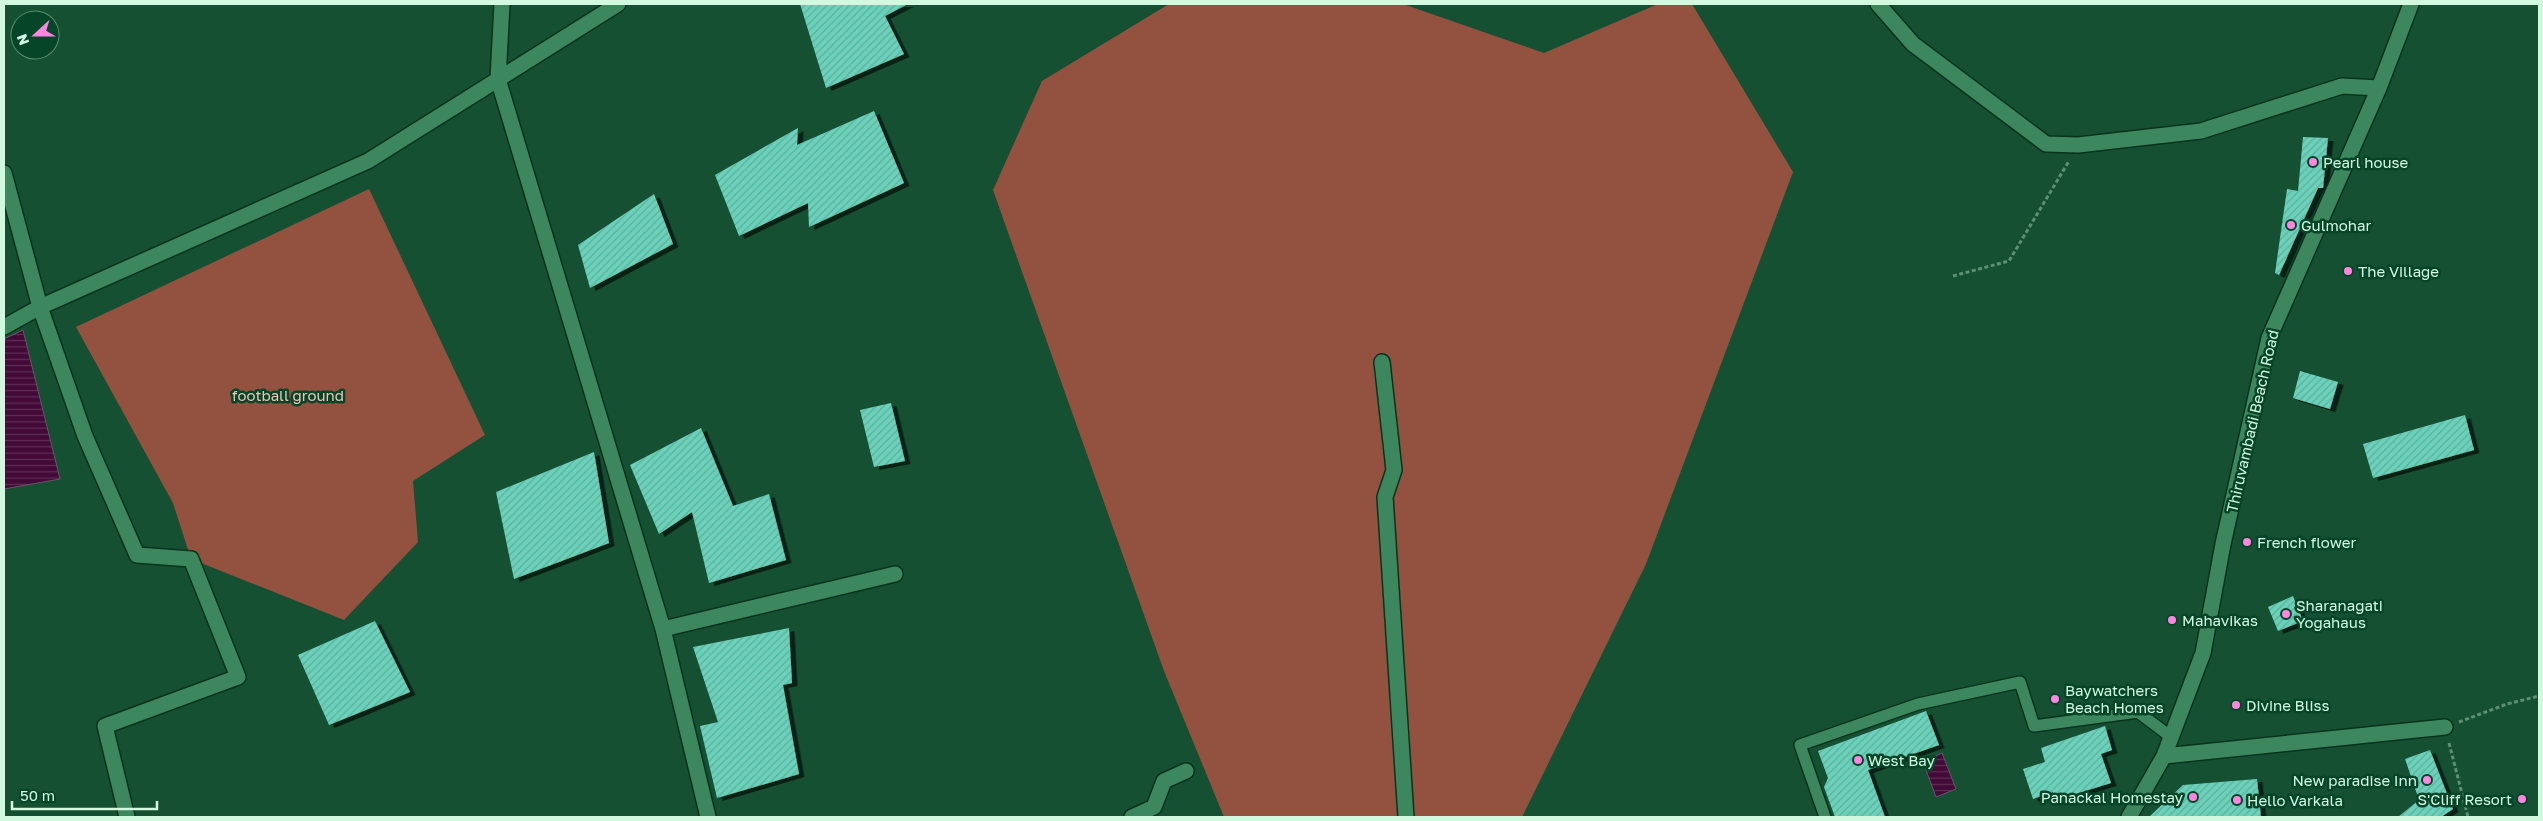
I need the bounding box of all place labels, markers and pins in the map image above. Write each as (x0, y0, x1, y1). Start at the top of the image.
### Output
place label: Pearl house (2323, 153, 2409, 171)
marker: Pearl house (2307, 156, 2319, 168)
place label: Gulmohar (2301, 216, 2371, 234)
marker: Gulmohar (2285, 219, 2297, 231)
place label: The Village (2358, 262, 2439, 280)
marker: The Village (2342, 265, 2354, 277)
place label: French flower (2257, 533, 2356, 551)
marker: French flower (2241, 536, 2253, 548)
place label: Sharanagati Yogahaus (2296, 596, 2383, 631)
marker: Sharanagati Yogahaus (2280, 608, 2292, 620)
place label: Mahavikas (2182, 611, 2258, 629)
marker: Mahavikas (2166, 614, 2178, 626)
place label: Baywatchers Beach Homes (2065, 681, 2164, 716)
marker: Baywatchers Beach Homes (2049, 693, 2061, 705)
place label: Divine Bliss (2246, 696, 2329, 714)
marker: Divine Bliss (2230, 699, 2242, 711)
place label: West Bay (1868, 751, 1935, 769)
marker: West Bay (1852, 754, 1864, 766)
place label: New paradise Inn (2292, 771, 2417, 789)
marker: New paradise Inn (2421, 774, 2433, 786)
place label: Panackal Homestay (2041, 788, 2184, 806)
place label: S'Cliff Resort (2417, 790, 2512, 808)
marker: Panackal Homestay (2187, 791, 2199, 803)
place label: Hello Varkala (2247, 791, 2343, 809)
marker: S'Cliff Resort (2516, 793, 2528, 805)
marker: Hello Varkala (2231, 794, 2243, 806)

